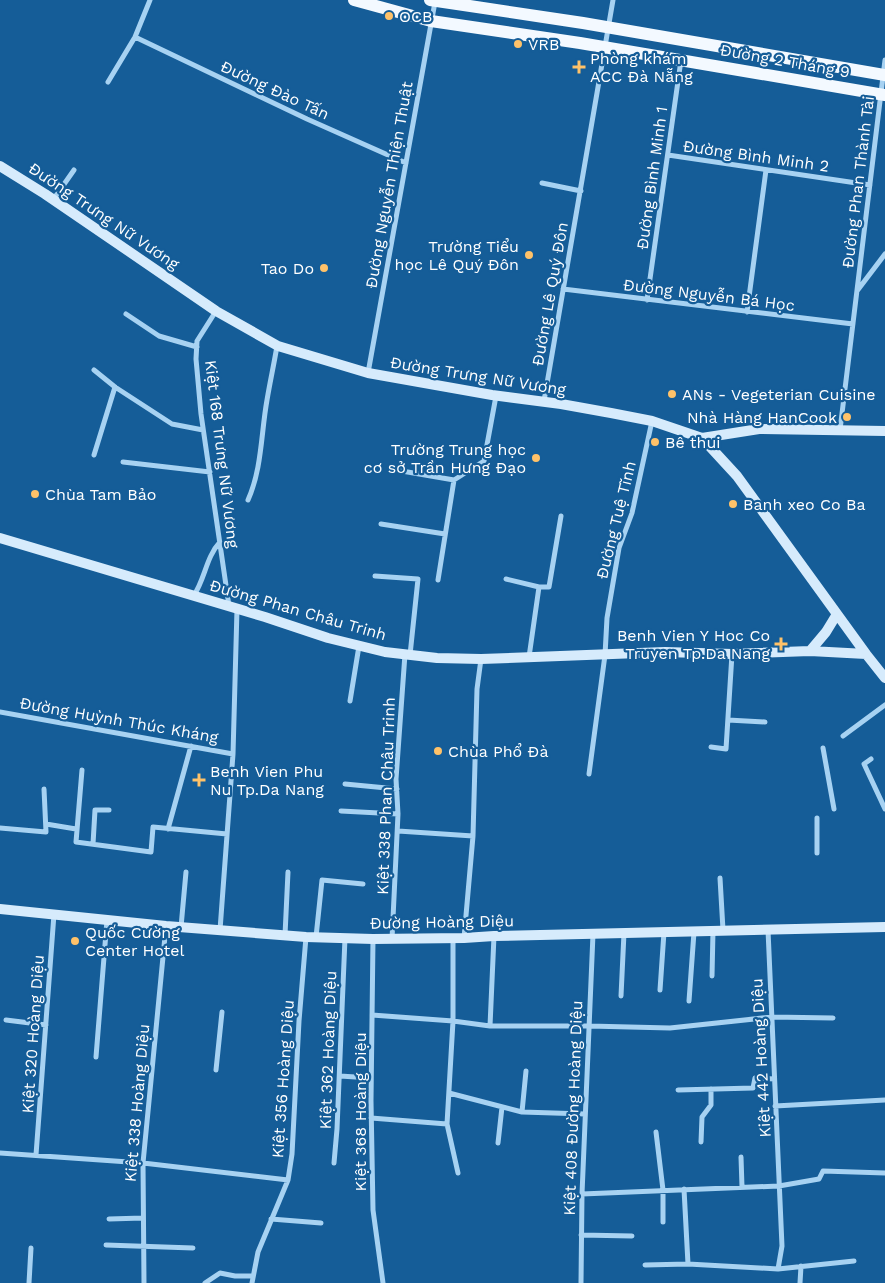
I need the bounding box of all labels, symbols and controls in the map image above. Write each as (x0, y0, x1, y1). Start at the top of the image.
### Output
place label: OCB (399, 7, 432, 26)
marker: OCB (383, 10, 395, 22)
place label: VRB (528, 35, 559, 54)
marker: VRB (512, 38, 524, 50)
street label: Đường 2 Tháng 9 (719, 40, 851, 82)
place label: Phòng khám ACC Đà Nẵng (590, 49, 693, 86)
street label: Đường Đào Tấn (218, 57, 332, 123)
marker: Phòng khám ACC Đà Nẵng (572, 60, 586, 74)
street label: Đường Nguyễn Thiện Thuật (361, 80, 417, 290)
street label: Đường Phan Thành Tài (838, 95, 878, 269)
street label: Đường Bình Minh 1 (633, 105, 671, 251)
street label: Đường Bình Minh 2 (682, 136, 830, 176)
street label: Đường Trưng Nữ Vương (25, 158, 183, 274)
street label: Đường Lê Quý Đôn (528, 221, 572, 367)
place label: Trường Tiểu học Lê Quý Đôn (395, 237, 519, 274)
marker: Trường Tiểu học Lê Quý Đôn (523, 249, 535, 261)
place label: Tao Do (261, 259, 314, 278)
marker: Tao Do (318, 262, 330, 274)
street label: Đường Nguyễn Bá Học (622, 275, 796, 315)
street label: Đường Trưng Nữ Vương (389, 353, 568, 399)
street label: Kiệt 168 Trưng Nữ Vương (201, 359, 243, 550)
place label: ANs - Vegeterian Cuisine (682, 385, 876, 404)
marker: ANs - Vegeterian Cuisine (666, 388, 678, 400)
place label: Nhà Hàng HanCook (687, 408, 837, 427)
marker: Nhà Hàng HanCook (841, 411, 853, 423)
place label: Bê thui (665, 433, 721, 452)
marker: Bê thui (649, 436, 661, 448)
place label: Trường Trung học cơ sở Trần Hưng Đạo (364, 440, 526, 477)
marker: Trường Trung học cơ sở Trần Hưng Đạo (530, 452, 542, 464)
street label: Đường Tuệ Tĩnh (592, 459, 640, 581)
place label: Chùa Tam Bảo (45, 485, 156, 504)
marker: Chùa Tam Bảo (29, 488, 41, 500)
place label: Banh xeo Co Ba (743, 495, 865, 514)
marker: Banh xeo Co Ba (727, 498, 739, 510)
street label: Đường Phan Châu Trinh (207, 576, 389, 644)
place label: Benh Vien Y Hoc Co Truyen Tp.Da Nang (617, 626, 770, 663)
marker: Benh Vien Y Hoc Co Truyen Tp.Da Nang (774, 637, 788, 651)
street label: Đường Huỳnh Thúc Kháng (18, 693, 220, 747)
street label: Kiệt 338 Phan Châu Trinh (373, 697, 399, 895)
place label: Chùa Phổ Đà (448, 742, 548, 761)
marker: Chùa Phổ Đà (432, 745, 444, 757)
place label: Benh Vien Phu Nu Tp.Da Nang (210, 762, 324, 799)
marker: Benh Vien Phu Nu Tp.Da Nang (192, 773, 206, 787)
street label: Đường Hoàng Diệu (370, 911, 514, 933)
place label: Quốc Cường Center Hotel (85, 923, 185, 960)
marker: Quốc Cường Center Hotel (69, 935, 81, 947)
street label: Kiệt 320 Hoàng Diệu (18, 954, 48, 1114)
street label: Kiệt 362 Hoàng Diệu (316, 970, 340, 1130)
street label: Kiệt 442 Hoàng Diệu (747, 978, 775, 1138)
street label: Kiệt 356 Hoàng Diệu (268, 999, 298, 1159)
street label: Kiệt 408 Đường Hoàng Diệu (560, 1000, 586, 1216)
street label: Kiệt 338 Hoàng Diệu (121, 1023, 153, 1183)
street label: Kiệt 368 Hoàng Diệu (351, 1032, 370, 1192)

